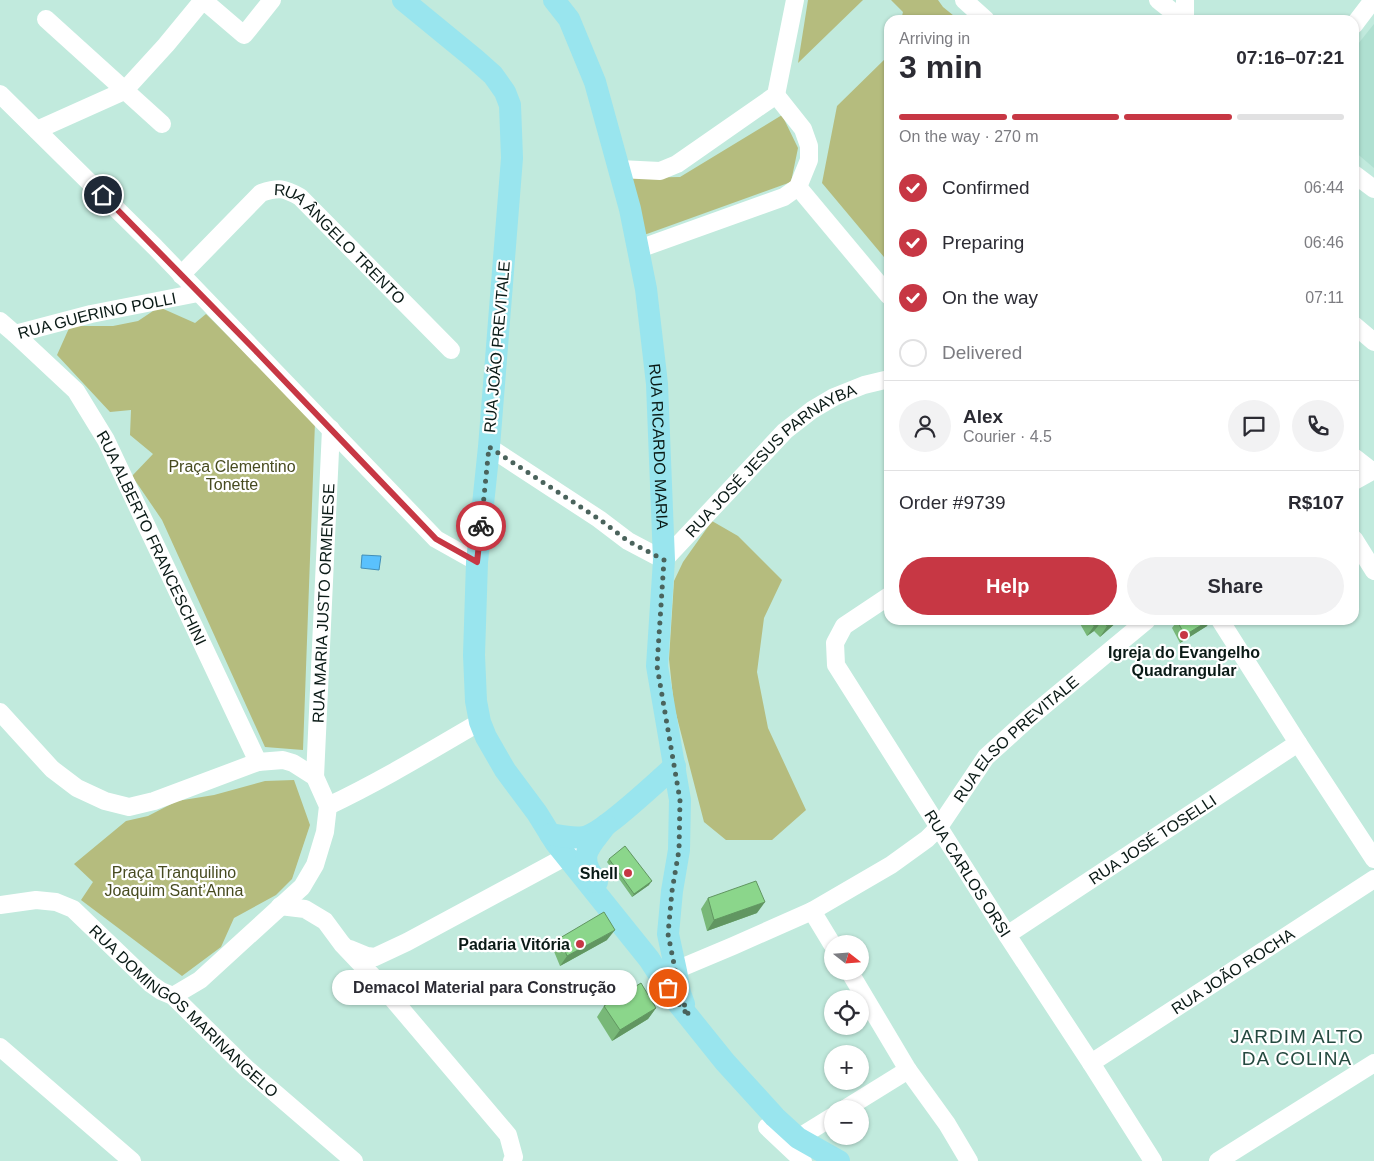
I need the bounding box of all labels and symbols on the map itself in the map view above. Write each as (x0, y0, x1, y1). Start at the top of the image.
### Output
pin (82, 174, 124, 216)
street label: RUA ÂNGELO TRENTO (274, 180, 409, 307)
street label: RUA JOÃO PREVITALE (479, 260, 513, 434)
street label: RUA GUERINO POLLI (16, 289, 178, 341)
street label: RUA RICARDO MARIA (646, 363, 671, 530)
street label: RUA JOSÉ JESUS PARNAYBA (682, 380, 859, 540)
street label: RUA ALBERTO FRANCESCHINI (94, 427, 210, 648)
park label: Praça Clementino Tonette (168, 458, 296, 493)
street label: RUA MARIA JUSTO ORMENESE (309, 483, 337, 723)
courier (456, 501, 506, 551)
marker: Igreja do Evangelho Quadrangular (1178, 629, 1190, 641)
place label: Igreja do Evangelho Quadrangular (1108, 644, 1260, 679)
street label: RUA ELSO PREVITALE (950, 672, 1082, 805)
street label: RUA JOSÉ TOSELLI (1085, 791, 1219, 887)
street label: RUA CARLOS ORSI (922, 807, 1014, 940)
park label: Praça Tranquilino Joaquim Sant’Anna (105, 864, 243, 899)
place label: Shell (580, 865, 618, 882)
marker: Shell (622, 867, 634, 879)
street label: RUA DOMINGOS MARINANGELO (86, 921, 282, 1100)
street label: RUA JOÃO ROCHA (1168, 925, 1298, 1017)
north arrow (824, 935, 869, 980)
place label: Padaria Vitória (458, 936, 570, 953)
marker: Padaria Vitória (574, 938, 586, 950)
pin (647, 967, 689, 1009)
callout: Demacol Material para Construção (333, 970, 638, 1006)
district label: JARDIM ALTO DA COLINA (1230, 1026, 1364, 1069)

